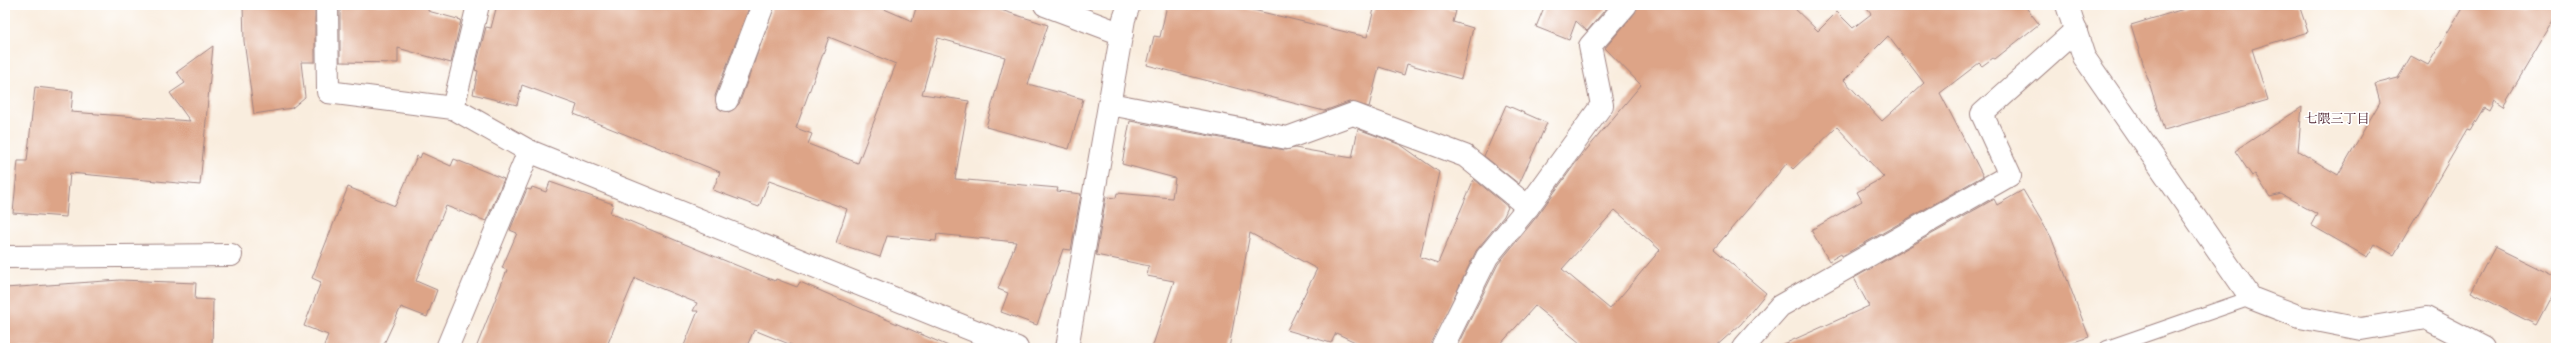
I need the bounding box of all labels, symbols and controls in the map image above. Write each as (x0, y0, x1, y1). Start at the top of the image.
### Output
district label: 七隈三丁目 (2304, 111, 2370, 128)

